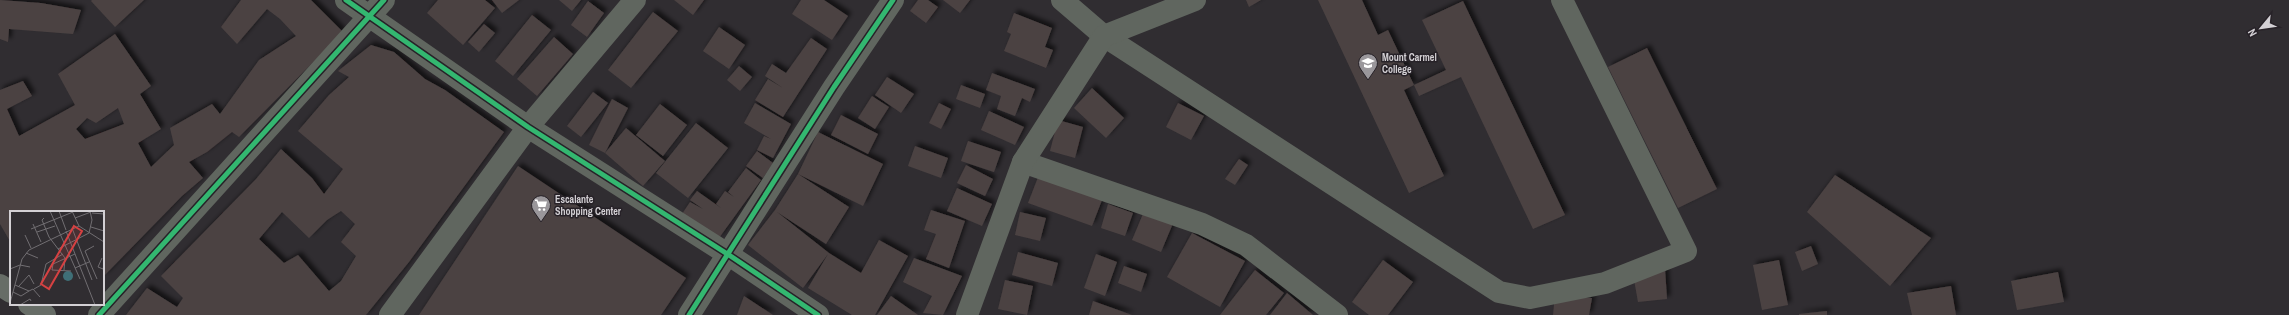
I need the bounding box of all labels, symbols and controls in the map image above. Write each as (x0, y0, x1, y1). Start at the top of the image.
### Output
north arrow (2241, 8, 2281, 48)
text: N (2245, 27, 2260, 39)
place label: Mount Carmel College (1382, 51, 1437, 76)
school or university icon: Mount Carmel College (1357, 52, 1379, 80)
place label: Escalante Shopping Center (555, 193, 622, 218)
supermarket icon: Escalante Shopping Center (530, 194, 552, 222)
inset map (10, 211, 104, 305)

